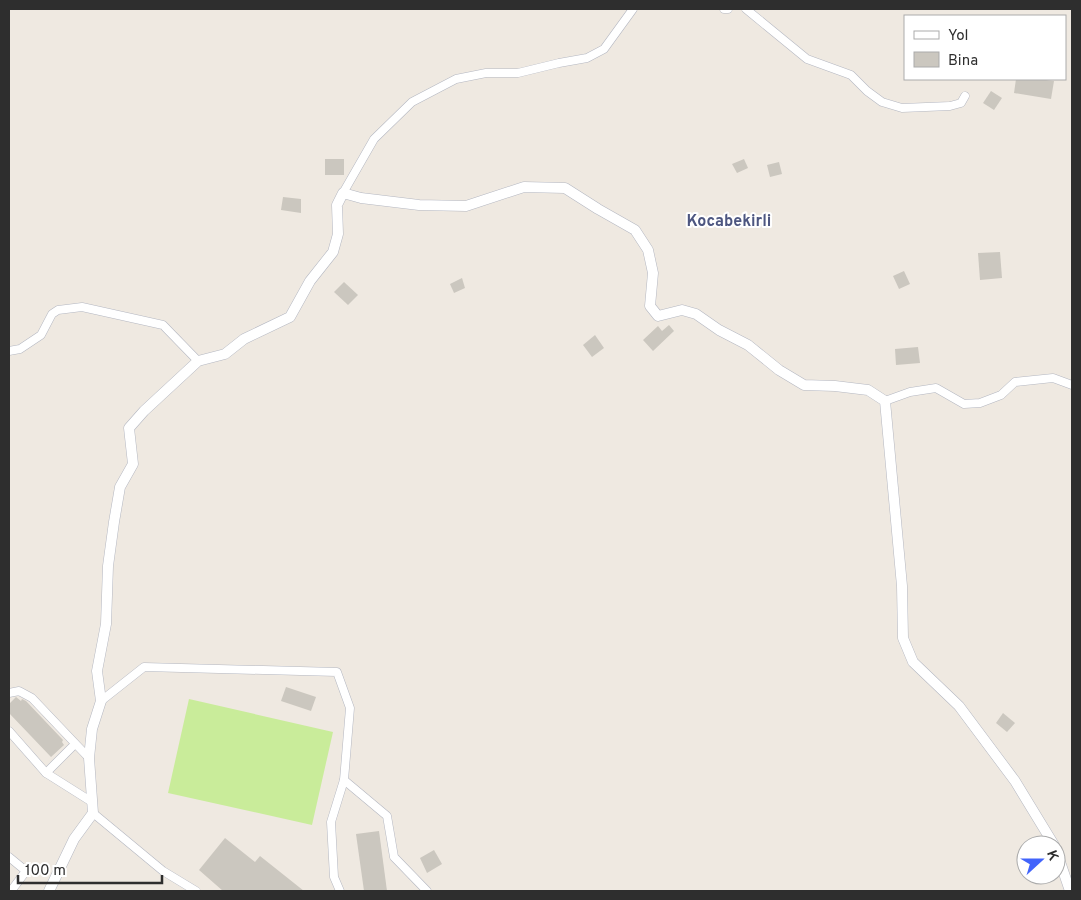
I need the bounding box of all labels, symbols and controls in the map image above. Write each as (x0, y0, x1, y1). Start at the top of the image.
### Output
legend (904, 15, 1066, 80)
text: Yol (948, 27, 969, 46)
text: Bina (948, 52, 978, 71)
district label: Kocabekirli (687, 212, 771, 232)
north arrow (1016, 835, 1066, 885)
text: K (1042, 848, 1061, 864)
scale bar (18, 852, 161, 884)
text: 100 m (25, 862, 66, 881)

